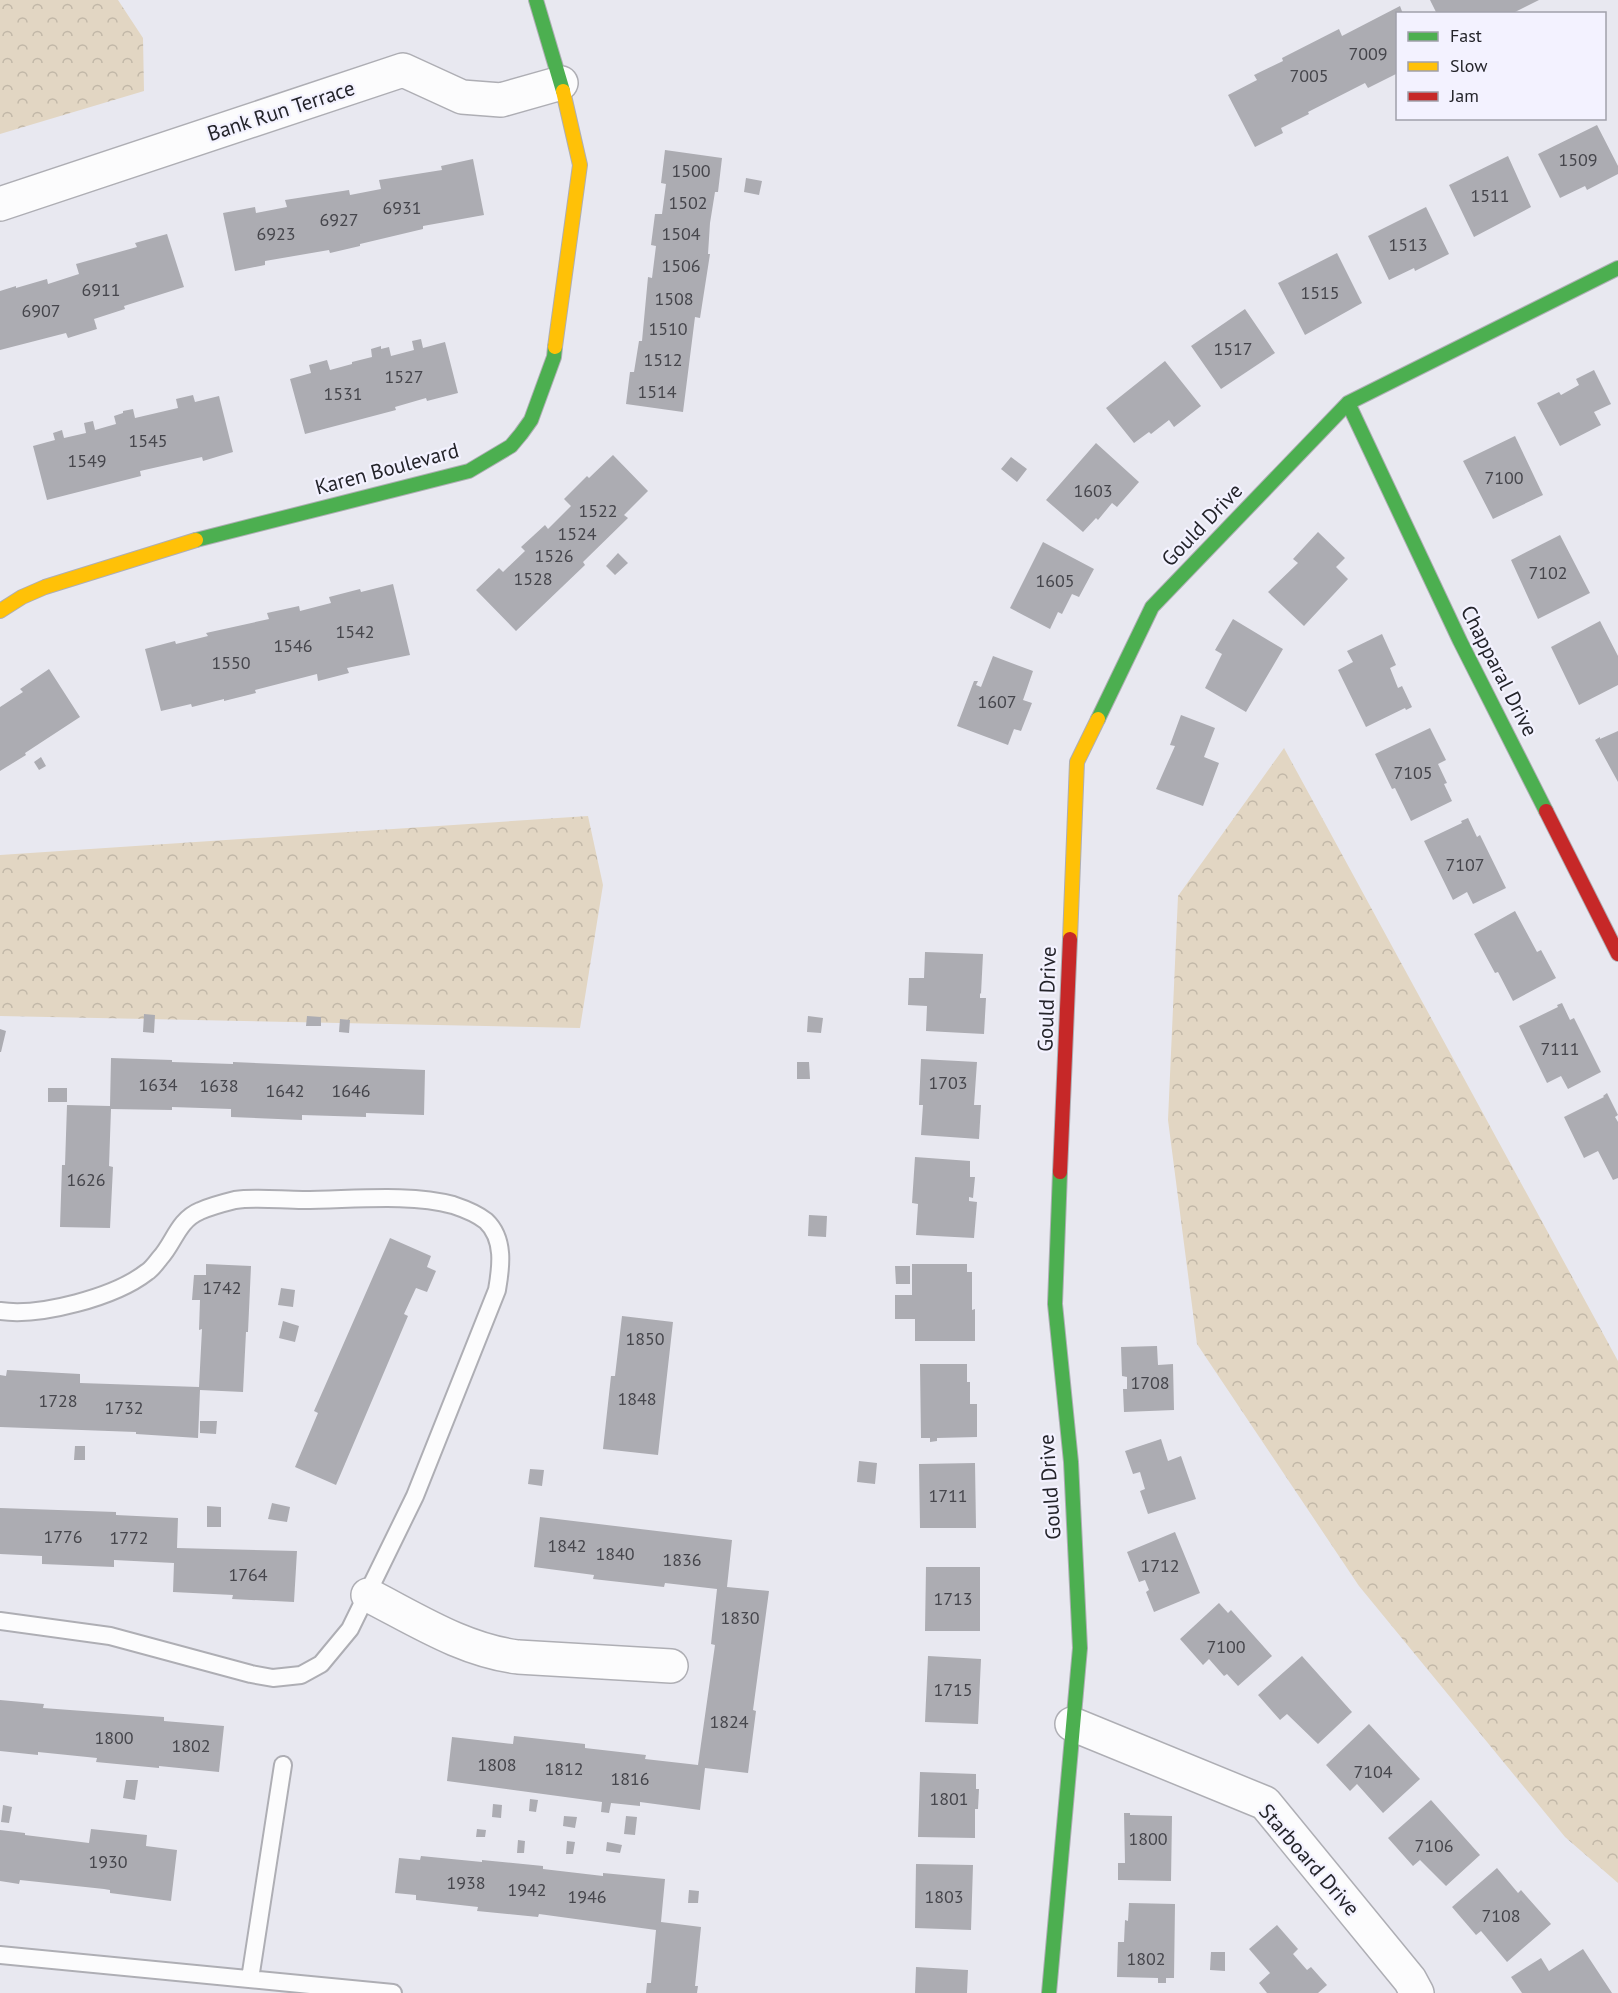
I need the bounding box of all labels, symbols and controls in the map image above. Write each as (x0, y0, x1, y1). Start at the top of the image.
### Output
legend (1396, 12, 1606, 120)
text: Fast (1450, 24, 1482, 47)
house number: 7009 (1348, 42, 1388, 65)
text: Slow (1450, 54, 1488, 77)
house number: 7005 (1289, 64, 1329, 87)
street label: Bank Run Terrace (204, 74, 358, 147)
text: Jam (1449, 84, 1479, 107)
house number: 1509 (1558, 148, 1598, 171)
house number: 1500 (671, 159, 711, 182)
house number: 1511 (1470, 184, 1510, 207)
house number: 1502 (668, 191, 708, 214)
house number: 6931 (382, 196, 422, 219)
house number: 6927 (319, 208, 359, 231)
house number: 6923 (256, 222, 296, 245)
house number: 1504 (661, 222, 701, 245)
house number: 1513 (1388, 233, 1428, 256)
house number: 1506 (661, 254, 701, 277)
house number: 6911 (81, 278, 121, 301)
house number: 1515 (1300, 281, 1340, 304)
house number: 1508 (654, 287, 694, 310)
house number: 6907 (21, 299, 61, 322)
house number: 1510 (648, 317, 688, 340)
house number: 1517 (1213, 337, 1253, 360)
house number: 1512 (643, 348, 683, 371)
house number: 1527 (384, 365, 424, 388)
house number: 1514 (637, 380, 677, 403)
house number: 1531 (323, 382, 363, 405)
house number: 1545 (128, 429, 168, 452)
street label: Karen Boulevard (312, 436, 462, 501)
house number: 1549 (67, 449, 107, 472)
house number: 7100 (1484, 466, 1524, 489)
street label: Gould Drive (1155, 477, 1248, 572)
house number: 1603 (1073, 479, 1113, 502)
house number: 1522 (578, 499, 618, 522)
house number: 1524 (557, 522, 597, 545)
house number: 1526 (534, 544, 574, 567)
house number: 7102 (1528, 561, 1568, 584)
house number: 1528 (513, 567, 553, 590)
house number: 1605 (1035, 569, 1075, 592)
street label: Chapparal Drive (1455, 601, 1544, 741)
house number: 1542 (335, 620, 375, 643)
house number: 1546 (273, 634, 313, 657)
house number: 1550 (211, 651, 251, 674)
house number: 1607 (977, 690, 1017, 713)
house number: 7105 (1393, 761, 1433, 784)
house number: 7107 (1445, 853, 1485, 876)
street label: Gould Drive (1031, 946, 1062, 1052)
house number: 7111 (1540, 1037, 1580, 1060)
house number: 1703 (928, 1071, 968, 1094)
house number: 1634 (138, 1073, 178, 1096)
house number: 1638 (199, 1074, 239, 1097)
house number: 1642 (265, 1079, 305, 1102)
house number: 1646 (331, 1079, 371, 1102)
house number: 1626 (66, 1168, 106, 1191)
house number: 1742 (202, 1276, 242, 1299)
house number: 1850 (625, 1327, 665, 1350)
house number: 1708 (1130, 1371, 1170, 1394)
house number: 1848 (617, 1387, 657, 1410)
house number: 1728 (38, 1389, 78, 1412)
house number: 1732 (104, 1396, 144, 1419)
street label: Gould Drive (1032, 1433, 1067, 1541)
house number: 1711 (928, 1484, 968, 1507)
house number: 1776 (43, 1525, 83, 1548)
house number: 1772 (109, 1526, 149, 1549)
house number: 1842 (547, 1534, 587, 1557)
house number: 1840 (595, 1542, 635, 1565)
house number: 1836 (662, 1548, 702, 1571)
house number: 1712 (1140, 1554, 1180, 1577)
house number: 1764 (228, 1563, 268, 1586)
house number: 1713 (933, 1587, 973, 1610)
house number: 1830 (720, 1606, 760, 1629)
house number: 7100 (1206, 1635, 1246, 1658)
house number: 1715 (933, 1678, 973, 1701)
house number: 1824 (709, 1710, 749, 1733)
house number: 1800 (94, 1726, 134, 1749)
house number: 1802 (171, 1734, 211, 1757)
house number: 1808 (477, 1753, 517, 1776)
house number: 1812 (544, 1757, 584, 1780)
house number: 7104 (1353, 1760, 1393, 1783)
house number: 1816 (610, 1767, 650, 1790)
house number: 1801 (929, 1787, 969, 1810)
street label: Starboard Drive (1253, 1798, 1365, 1921)
house number: 1800 (1128, 1827, 1168, 1850)
house number: 7106 (1414, 1834, 1454, 1857)
house number: 1930 (88, 1850, 128, 1873)
house number: 1938 (446, 1871, 486, 1894)
house number: 1942 (507, 1878, 547, 1901)
house number: 1946 (567, 1885, 607, 1908)
house number: 1803 (924, 1885, 964, 1908)
house number: 7108 (1481, 1904, 1521, 1927)
house number: 1802 (1126, 1947, 1166, 1970)

